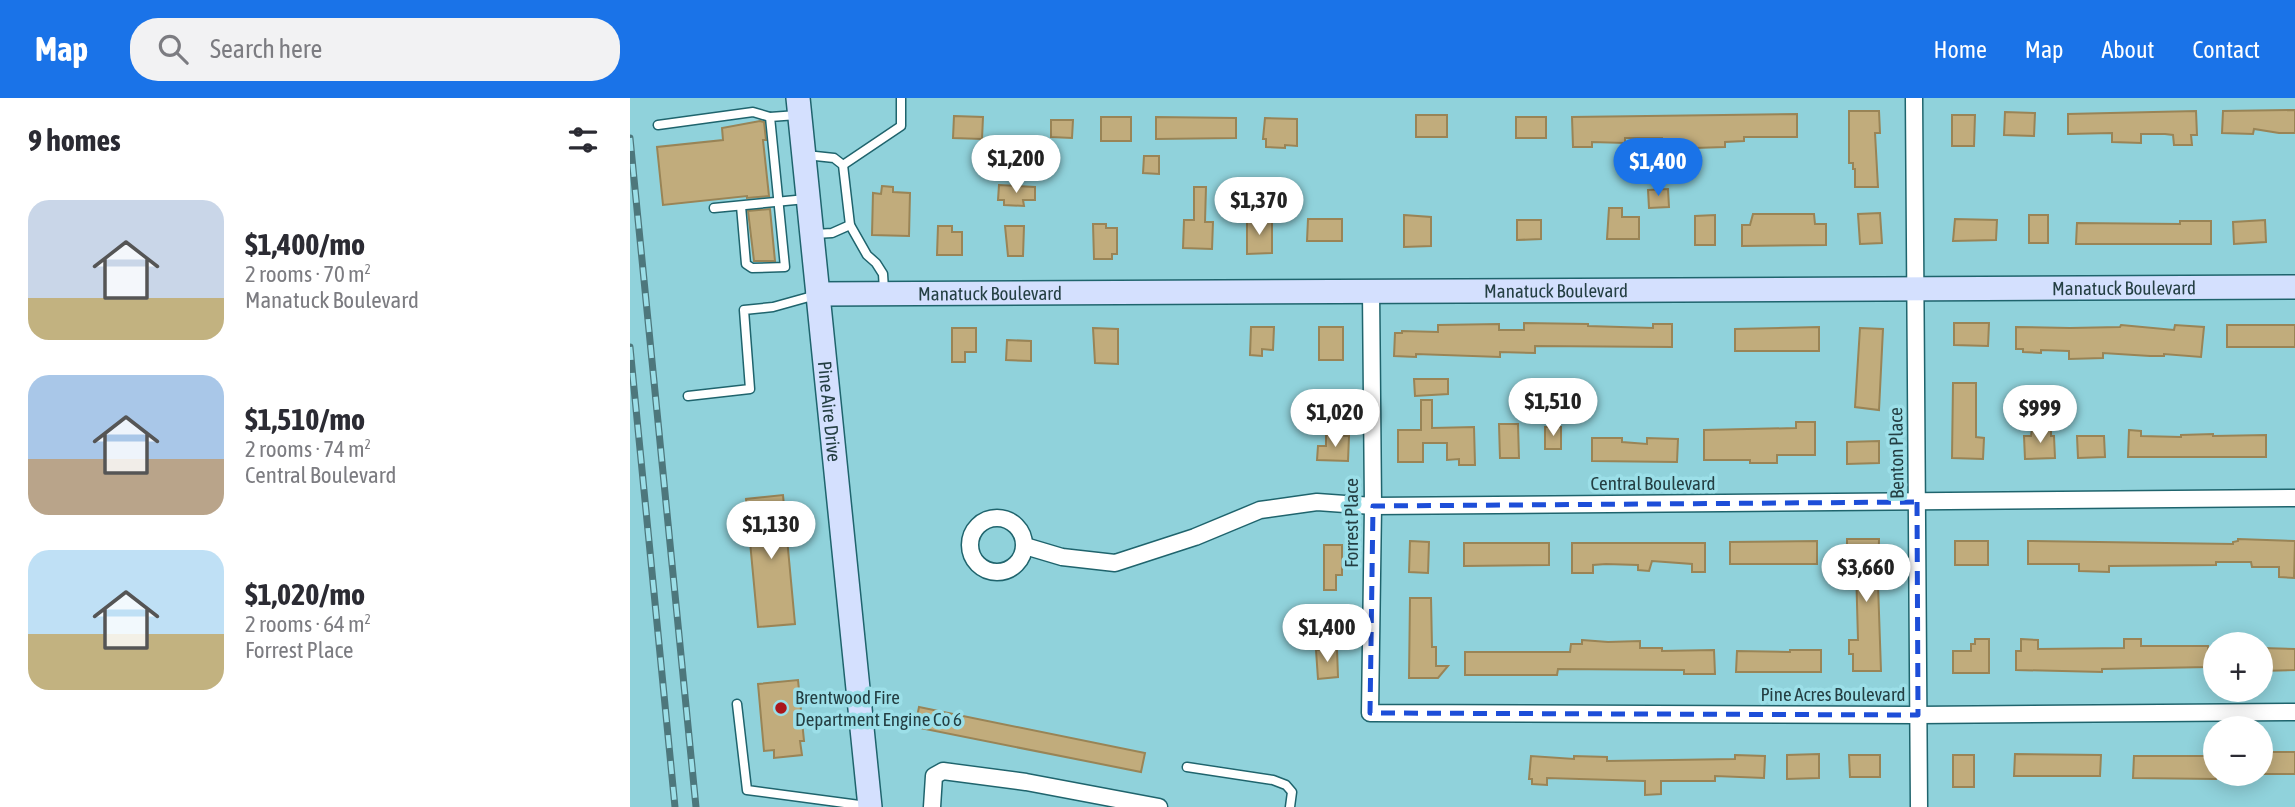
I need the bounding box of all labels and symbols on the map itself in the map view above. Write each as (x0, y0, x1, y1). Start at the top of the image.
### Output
pin: $1,200 (959, 136, 1073, 195)
pin: $1,400 (1601, 139, 1715, 198)
pin: $1,370 (1202, 178, 1316, 237)
street label: Manatuck Boulevard (2052, 276, 2196, 299)
street label: Manatuck Boulevard (1484, 279, 1628, 302)
street label: Manatuck Boulevard (918, 282, 1062, 305)
street label: Pine Aire Drive (814, 360, 846, 463)
pin: $1,510 (1496, 378, 1610, 438)
pin: $999 (1999, 386, 2081, 445)
pin: $1,020 (1278, 390, 1392, 449)
street label: Benton Place (1884, 407, 1908, 499)
street label: Central Boulevard (1590, 472, 1716, 494)
street label: Forrest Place (1340, 478, 1362, 568)
pin: $1,130 (714, 502, 828, 561)
pin: $3,660 (1809, 545, 1923, 604)
pin: $1,400 (1270, 604, 1384, 664)
street label: Pine Acres Boulevard (1760, 683, 1906, 705)
place label: Brentwood Fire Department Engine Co 6 (795, 686, 962, 730)
marker: Brentwood Fire Department Engine Co 6 (773, 700, 789, 716)

